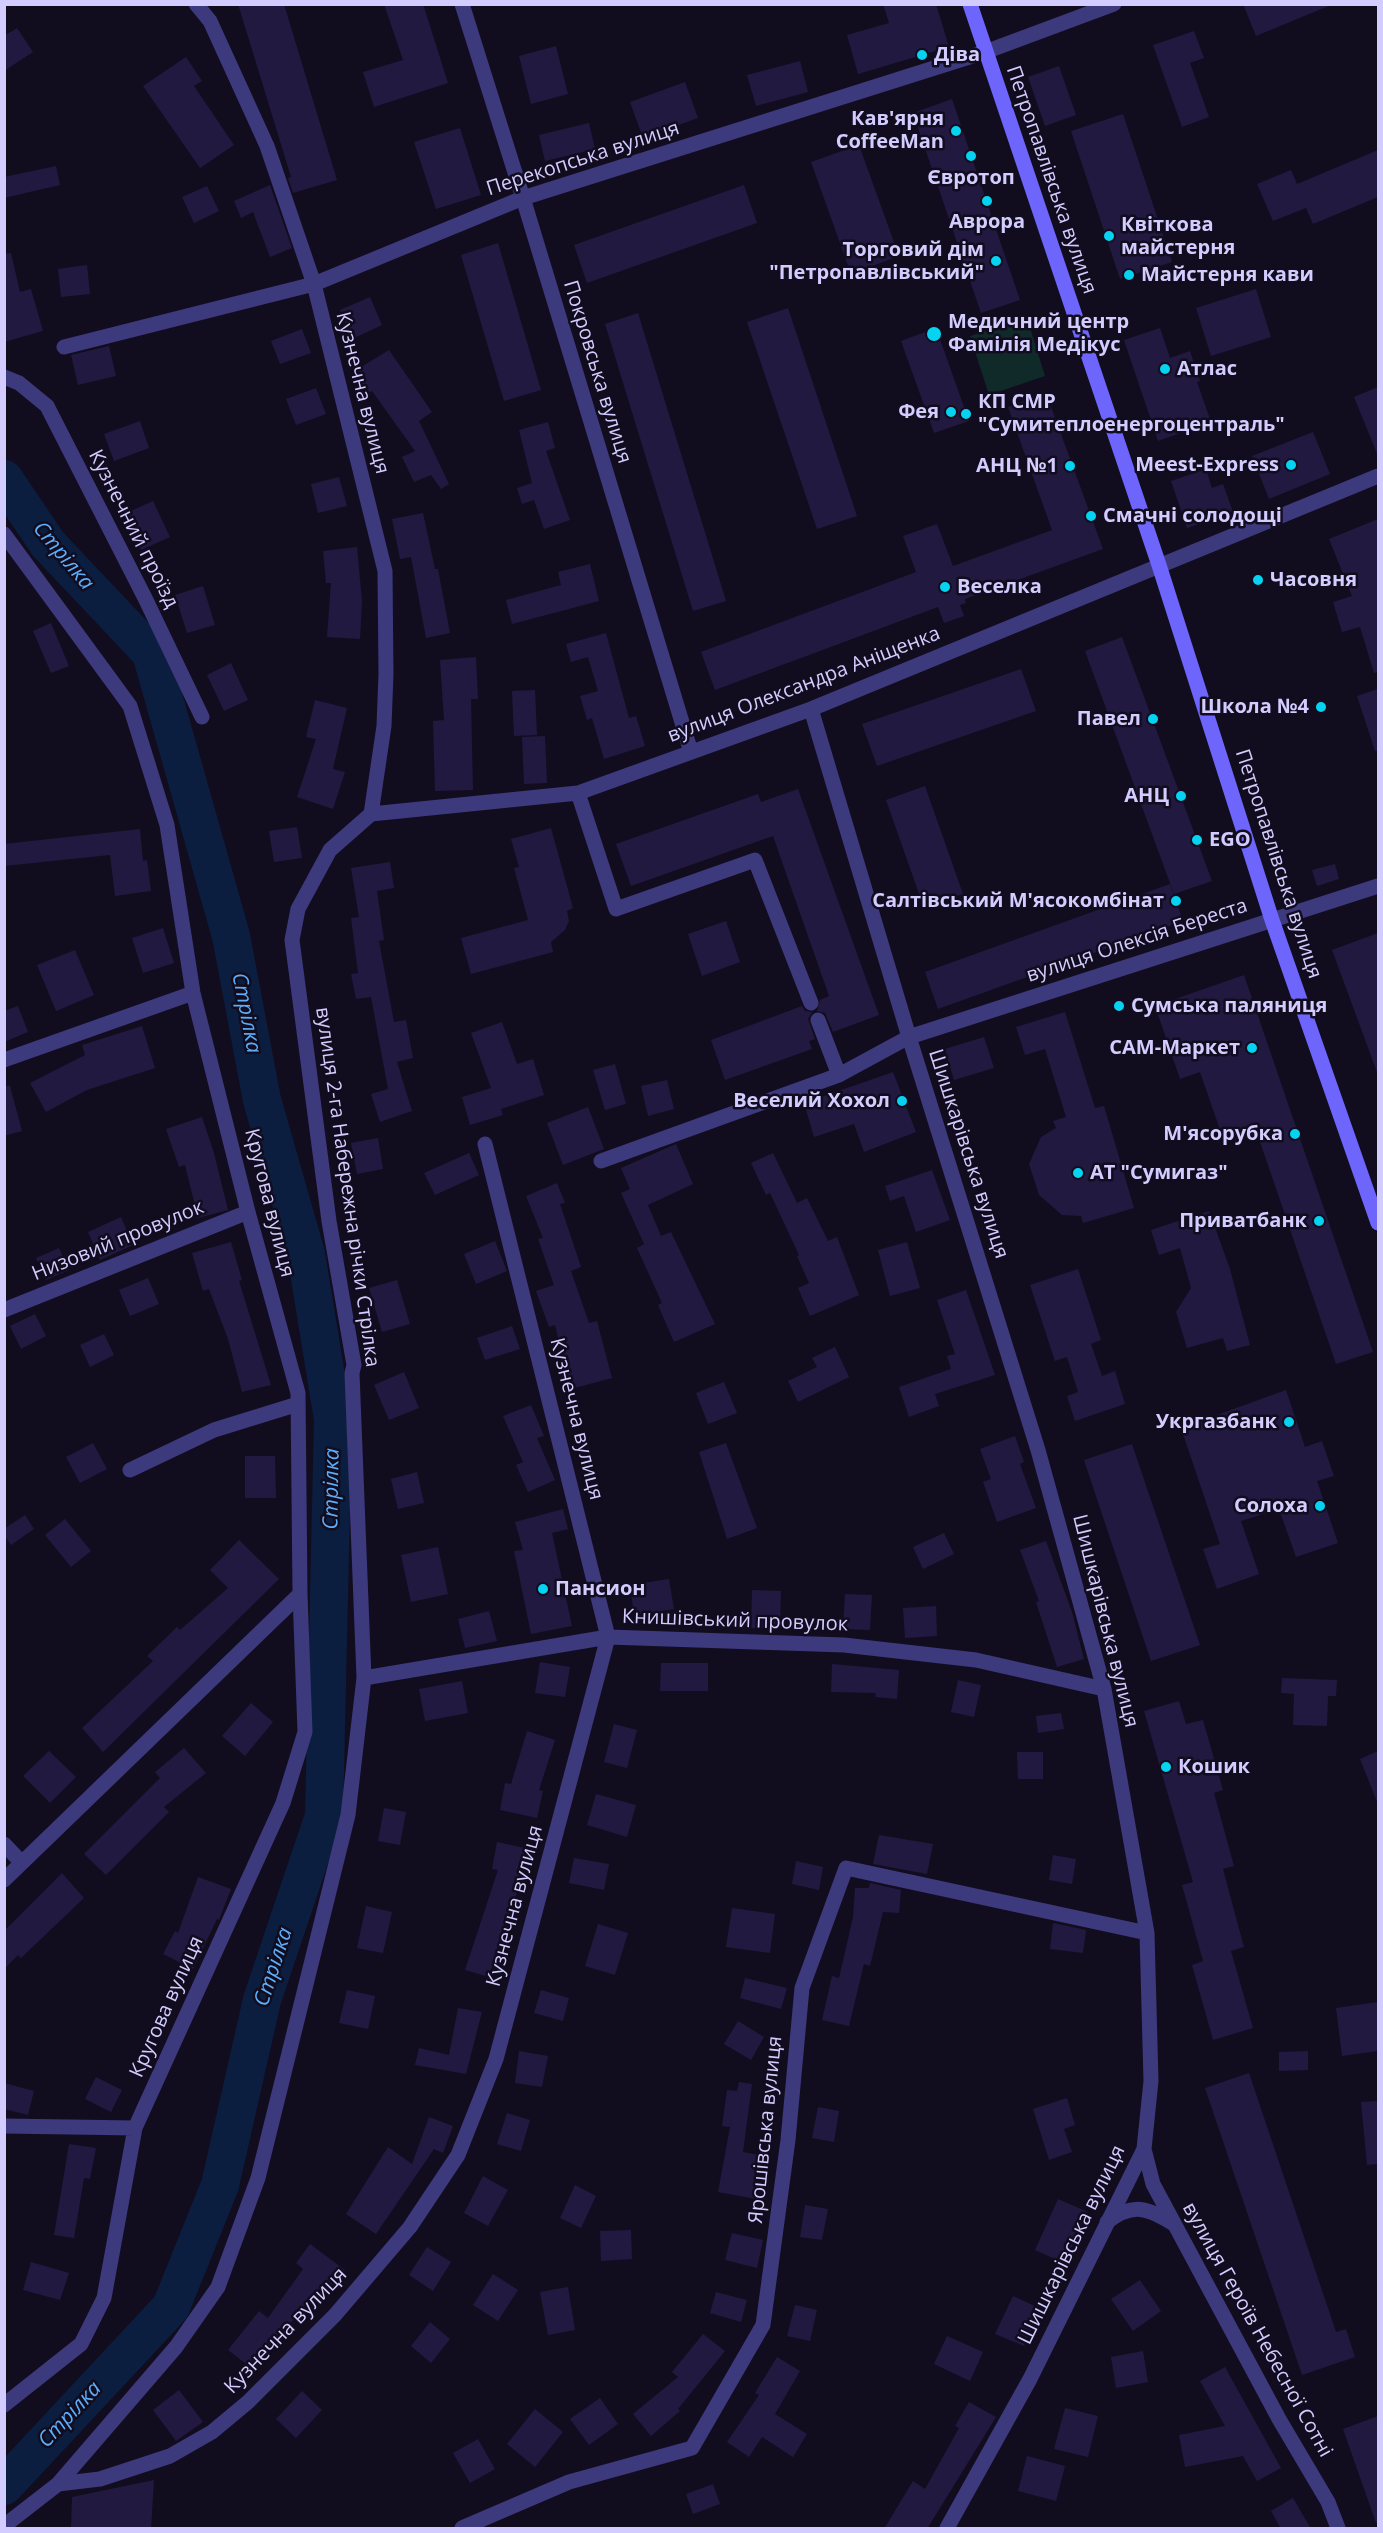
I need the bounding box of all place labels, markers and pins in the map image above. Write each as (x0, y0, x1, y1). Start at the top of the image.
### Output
place label: Діва (934, 43, 980, 67)
marker: Діва (915, 48, 929, 62)
place label: Кав'ярня CoffeeMan (836, 107, 944, 154)
marker: Кав'ярня CoffeeMan (949, 124, 963, 138)
marker: Євротоп (964, 149, 978, 163)
place label: Євротоп (927, 166, 1015, 190)
marker: Аврора (980, 194, 994, 208)
place label: Аврора (949, 210, 1025, 234)
place label: Квіткова майстерня (1121, 213, 1235, 260)
marker: Квіткова майстерня (1102, 229, 1116, 243)
place label: Торговий дім "Петропавлівський" (769, 238, 984, 285)
marker: Торговий дім "Петропавлівський" (989, 254, 1003, 268)
place label: Майстерня кави (1141, 263, 1314, 287)
marker: Майстерня кави (1122, 268, 1136, 282)
place label: Медичний центр Фамілія Медікус (948, 310, 1129, 357)
marker: Медичний центр Фамілія Медікус (925, 325, 943, 343)
place label: Атлас (1177, 357, 1237, 381)
marker: Атлас (1158, 362, 1172, 376)
place label: КП СМР "Сумитеплоенергоцентраль" (978, 390, 1285, 437)
place label: Фея (898, 400, 939, 424)
marker: Фея (944, 405, 958, 419)
marker: КП СМР "Сумитеплоенергоцентраль" (959, 407, 973, 421)
place label: Meest-Express (1135, 453, 1279, 477)
place label: АНЦ №1 (976, 454, 1058, 478)
marker: Meest-Express (1284, 458, 1298, 472)
marker: АНЦ №1 (1063, 459, 1077, 473)
place label: Смачні солодощі (1103, 504, 1282, 528)
marker: Смачні солодощі (1084, 509, 1098, 523)
place label: Часовня (1270, 568, 1357, 592)
marker: Часовня (1251, 573, 1265, 587)
place label: Веселка (957, 575, 1042, 599)
marker: Веселка (938, 580, 952, 594)
place label: Школа №4 (1201, 695, 1309, 719)
marker: Школа №4 (1314, 700, 1328, 714)
place label: Павел (1077, 707, 1141, 731)
marker: Павел (1146, 712, 1160, 726)
place label: АНЦ (1124, 784, 1169, 808)
marker: АНЦ (1174, 789, 1188, 803)
place label: EGO (1209, 828, 1251, 852)
marker: EGO (1190, 833, 1204, 847)
place label: Салтівський М'ясокомбінат (872, 889, 1164, 913)
marker: Салтівський М'ясокомбінат (1169, 894, 1183, 908)
place label: Сумська паляниця (1131, 994, 1327, 1018)
marker: Сумська паляниця (1112, 999, 1126, 1013)
place label: САМ-Маркет (1109, 1036, 1240, 1060)
marker: САМ-Маркет (1245, 1041, 1259, 1055)
place label: Веселий Хохол (733, 1089, 890, 1113)
marker: Веселий Хохол (895, 1094, 909, 1108)
place label: М'ясорубка (1163, 1122, 1283, 1146)
marker: М'ясорубка (1288, 1127, 1302, 1141)
place label: АТ "Сумигаз" (1090, 1161, 1228, 1185)
marker: АТ "Сумигаз" (1071, 1166, 1085, 1180)
place label: Приватбанк (1179, 1209, 1307, 1233)
marker: Приватбанк (1312, 1214, 1326, 1228)
place label: Укргазбанк (1156, 1410, 1277, 1434)
marker: Укргазбанк (1282, 1415, 1296, 1429)
place label: Солоха (1234, 1494, 1308, 1518)
marker: Солоха (1313, 1499, 1327, 1513)
place label: Пансион (555, 1577, 646, 1601)
marker: Пансион (536, 1582, 550, 1596)
place label: Кошик (1178, 1755, 1250, 1779)
marker: Кошик (1159, 1760, 1173, 1774)

